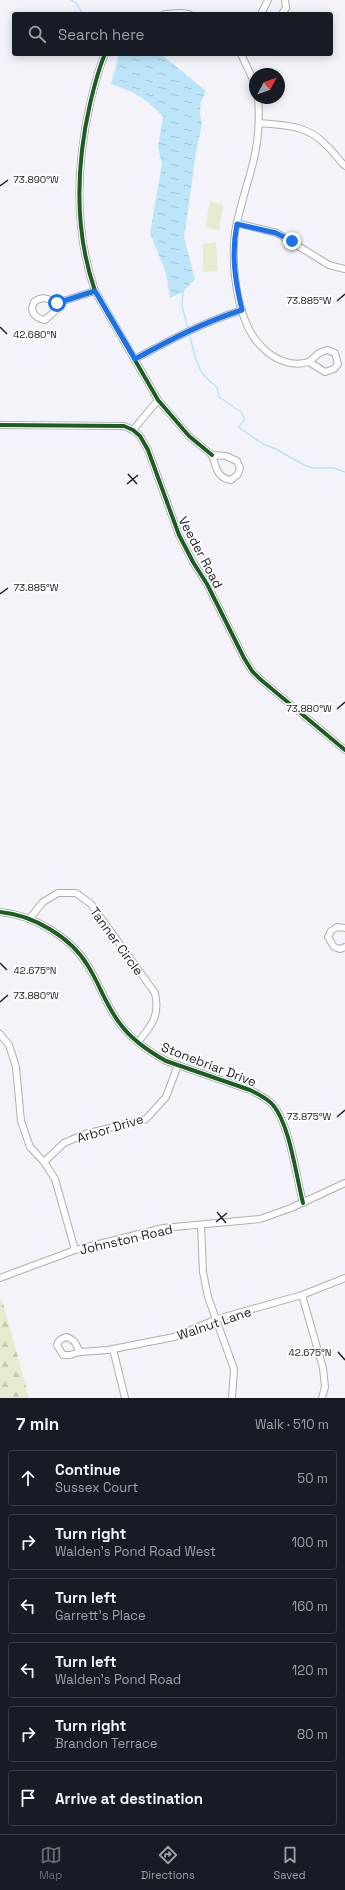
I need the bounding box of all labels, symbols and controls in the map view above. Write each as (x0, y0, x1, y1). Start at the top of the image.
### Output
search box (12, 12, 333, 56)
icon: search (26, 23, 48, 45)
text: Search here (58, 25, 144, 44)
north arrow (249, 68, 285, 104)
text: 73.890°W (13, 173, 59, 186)
route end (283, 232, 301, 250)
route start (48, 294, 66, 312)
text: 73.885°W (286, 294, 332, 307)
text: 42.680°N (13, 328, 57, 341)
street label: Veeder Road (174, 513, 227, 591)
text: 73.885°W (13, 581, 59, 594)
text: 73.880°W (286, 702, 332, 715)
street label: Tanner Circle (86, 904, 147, 979)
text: 42.675°N (14, 964, 56, 977)
text: 73.880°W (13, 989, 59, 1002)
street label: Stonebriar Drive (159, 1038, 259, 1090)
street label: Arbor Drive (75, 1110, 146, 1147)
text: 73.875°W (287, 1110, 332, 1123)
street label: Johnston Road (78, 1221, 174, 1258)
street label: Walnut Lane (175, 1303, 253, 1344)
text: 42.675°N (289, 1346, 331, 1359)
text: 7 min (16, 1413, 59, 1435)
text: Walk · 510 m (255, 1416, 329, 1433)
text: Continue (55, 1460, 121, 1479)
icon: ahead (17, 1467, 39, 1489)
text: 50 m (297, 1470, 328, 1487)
text: Sussex Court (55, 1479, 138, 1496)
text: Turn right (55, 1524, 126, 1543)
icon: right (17, 1531, 39, 1553)
text: 100 m (291, 1534, 328, 1551)
text: Walden's Pond Road West (55, 1543, 216, 1560)
text: Turn left (55, 1588, 117, 1607)
icon: left (17, 1595, 39, 1617)
text: 160 m (292, 1598, 328, 1615)
text: Garrett's Place (55, 1607, 146, 1624)
text: Turn left (55, 1652, 117, 1671)
icon: left (17, 1659, 39, 1681)
text: 120 m (292, 1662, 328, 1679)
text: Walden's Pond Road (55, 1671, 181, 1688)
text: Turn right (55, 1716, 126, 1735)
icon: right (17, 1723, 39, 1745)
text: 80 m (297, 1726, 328, 1743)
text: Brandon Terrace (55, 1735, 157, 1752)
icon: arrive (17, 1787, 39, 1809)
text: Arrive at destination (55, 1789, 203, 1808)
tab: Map (39, 1844, 62, 1882)
tab: Directions (141, 1844, 195, 1882)
tab: Saved (274, 1844, 306, 1882)

